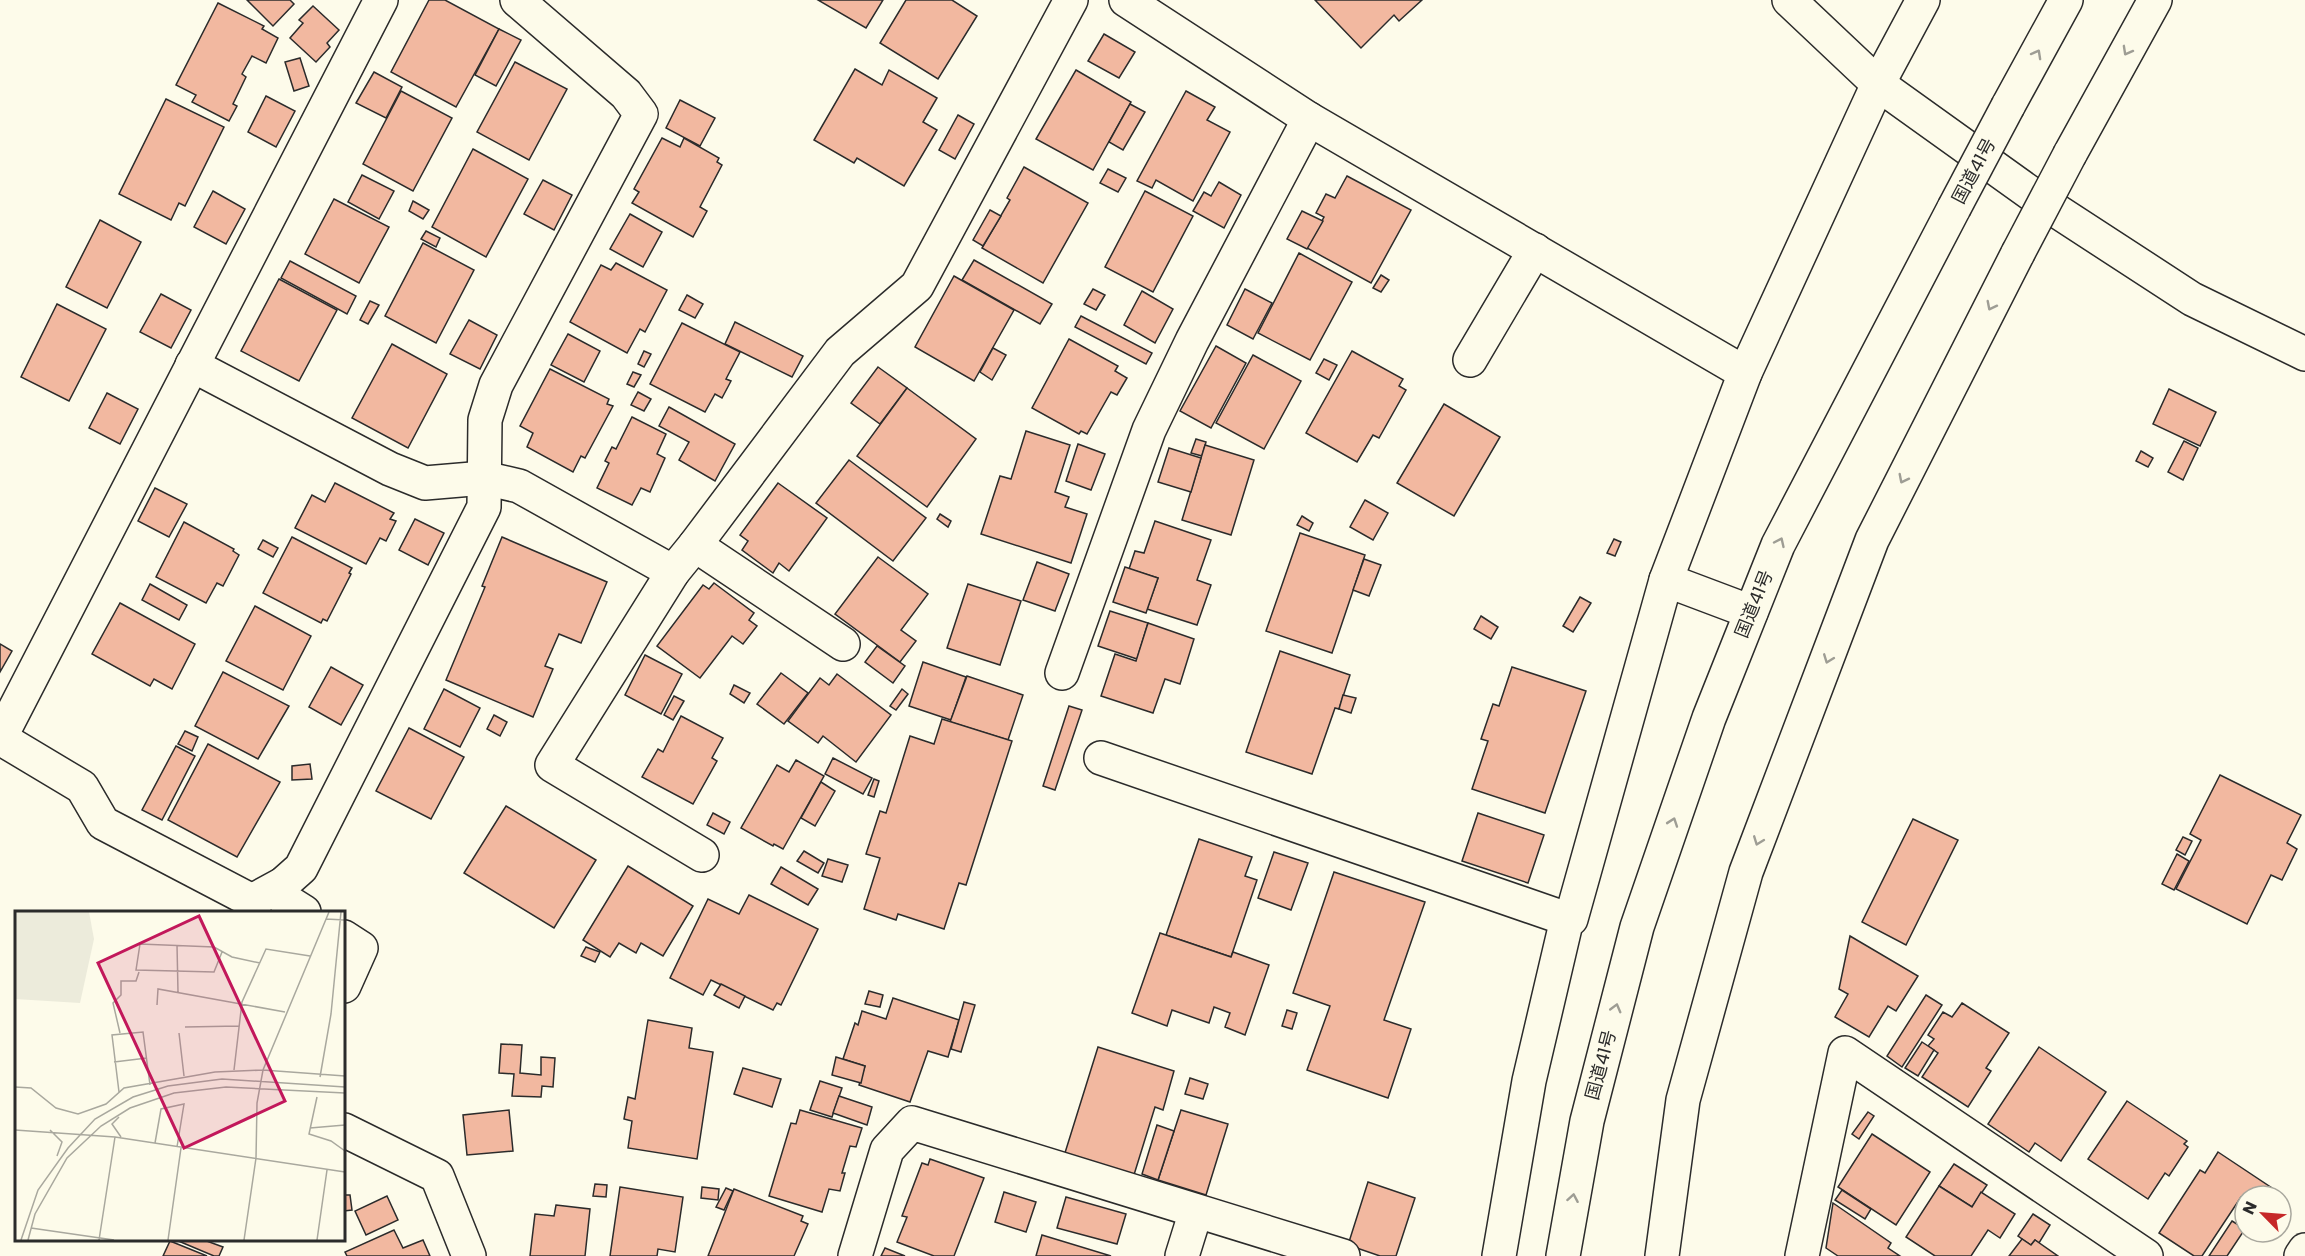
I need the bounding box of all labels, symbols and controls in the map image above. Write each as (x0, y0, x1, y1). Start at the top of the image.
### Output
one-way arrow (2123, 45, 2134, 55)
one-way arrow (2029, 50, 2041, 61)
street label: 国道41号 (1946, 134, 2001, 208)
one-way arrow (1987, 299, 1999, 310)
one-way arrow (1899, 473, 1910, 484)
one-way arrow (1772, 537, 1784, 548)
street label: 国道41号 (1729, 566, 1778, 641)
one-way arrow (1822, 653, 1835, 664)
one-way arrow (1666, 817, 1679, 828)
one-way arrow (1753, 835, 1765, 846)
inset map (15, 911, 345, 1241)
one-way arrow (1609, 1004, 1621, 1014)
street label: 国道41号 (1579, 1027, 1622, 1102)
north arrow (2233, 1184, 2293, 1244)
one-way arrow (1566, 1194, 1579, 1204)
text: N (2237, 1198, 2263, 1218)

